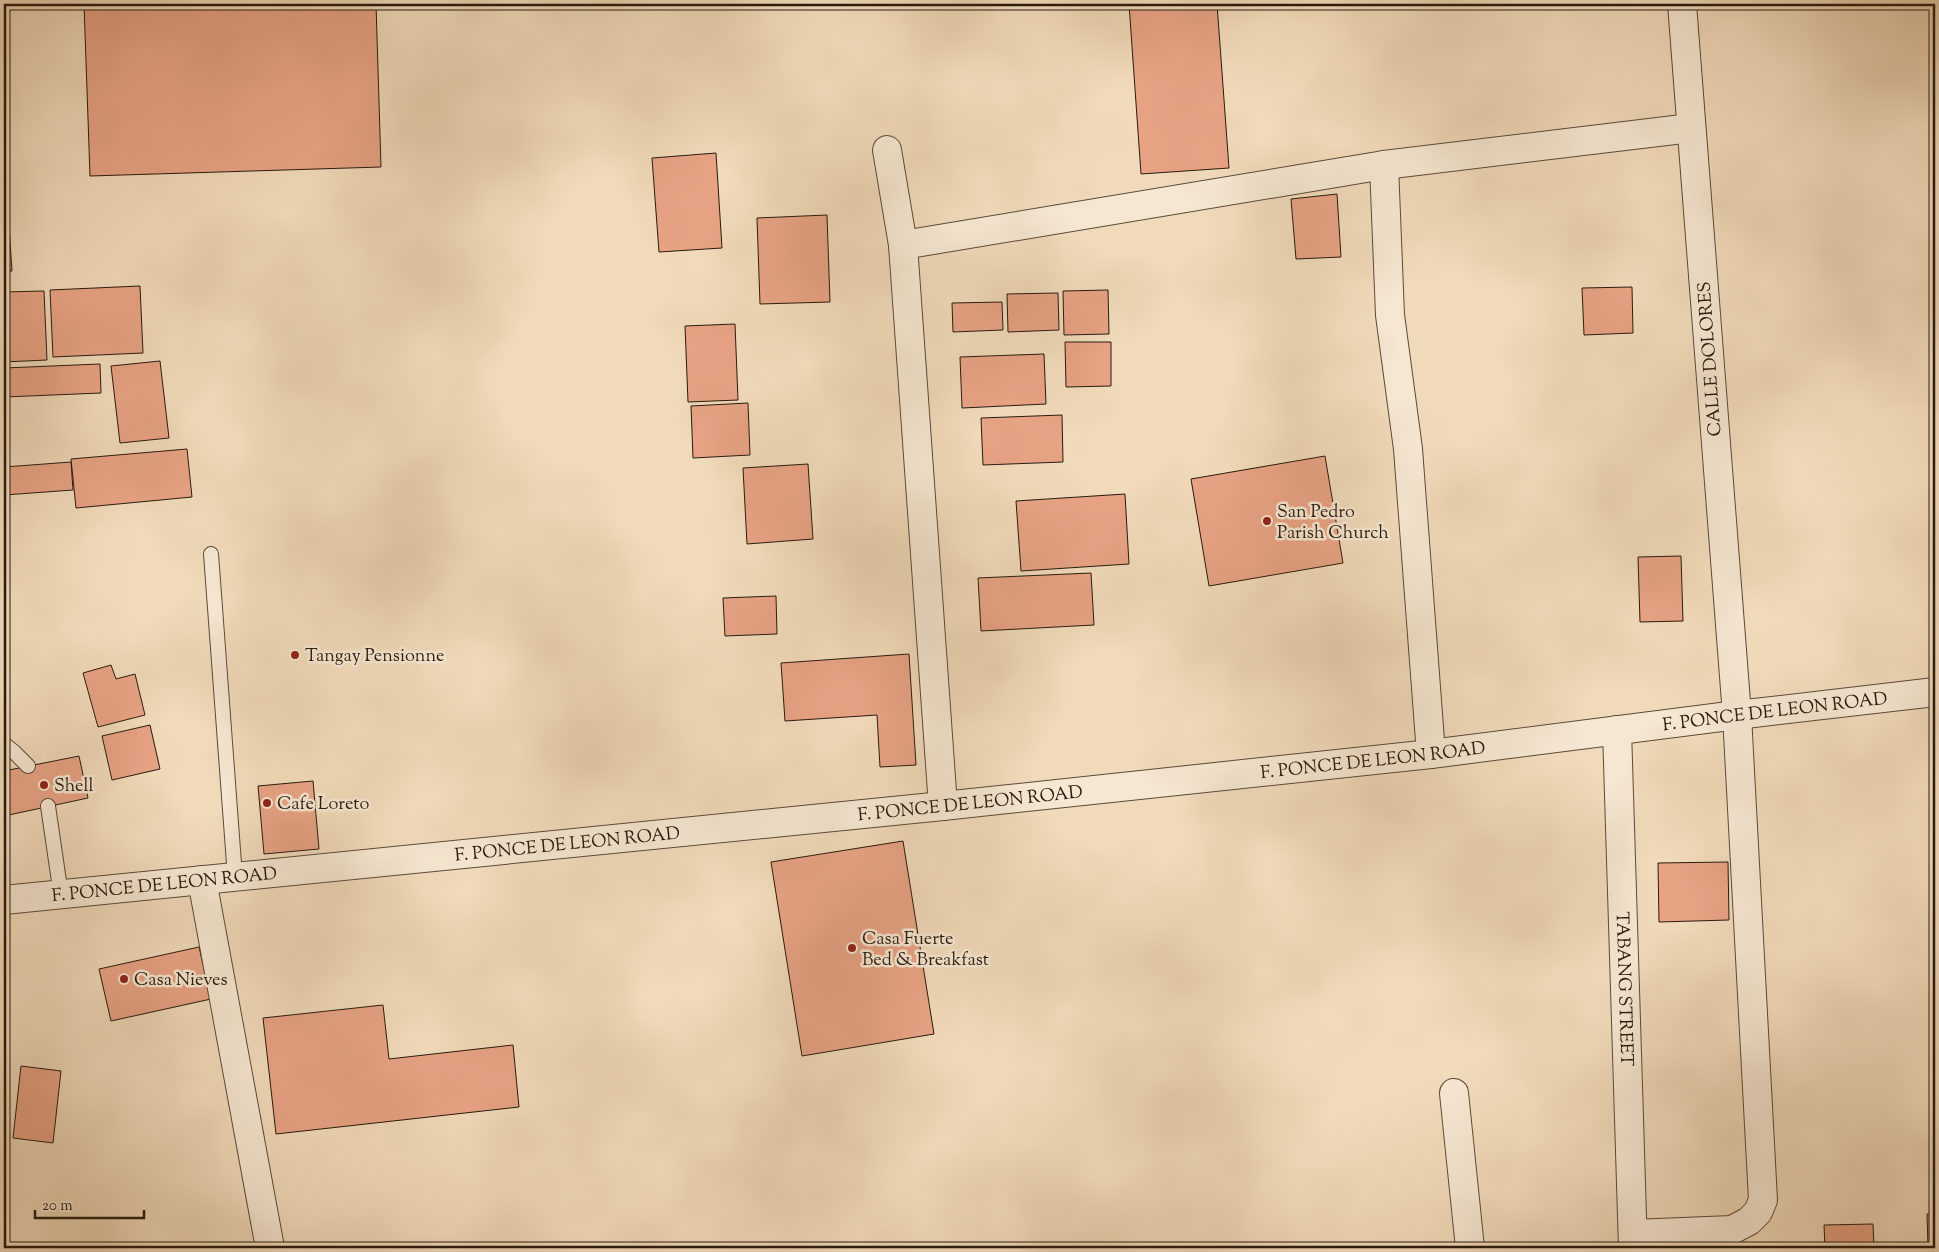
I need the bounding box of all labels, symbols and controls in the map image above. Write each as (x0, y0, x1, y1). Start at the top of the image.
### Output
street label: CALLE DOLORES (1693, 281, 1729, 437)
place label: San Pedro Parish Church (1277, 500, 1389, 547)
marker: San Pedro Parish Church (1261, 515, 1273, 527)
place label: Tangay Pensionne (305, 644, 444, 670)
marker: Tangay Pensionne (289, 649, 301, 661)
street label: F. PONCE DE LEON ROAD (1661, 687, 1889, 739)
street label: F. PONCE DE LEON ROAD (1259, 736, 1487, 787)
place label: Shell (54, 774, 93, 800)
marker: Shell (38, 779, 50, 791)
street label: F. PONCE DE LEON ROAD (856, 780, 1084, 829)
place label: Cafe Loreto (277, 792, 370, 818)
marker: Cafe Loreto (261, 797, 273, 809)
street label: F. PONCE DE LEON ROAD (454, 821, 681, 870)
street label: F. PONCE DE LEON ROAD (51, 862, 278, 910)
street label: TABANG STREET (1608, 911, 1638, 1067)
place label: Casa Fuerte Bed & Breakfast (862, 927, 989, 974)
marker: Casa Fuerte Bed & Breakfast (846, 942, 858, 954)
place label: Casa Nieves (134, 968, 228, 994)
marker: Casa Nieves (118, 973, 130, 985)
scale bar (35, 1187, 144, 1219)
text: 20 m (42, 1196, 73, 1217)

